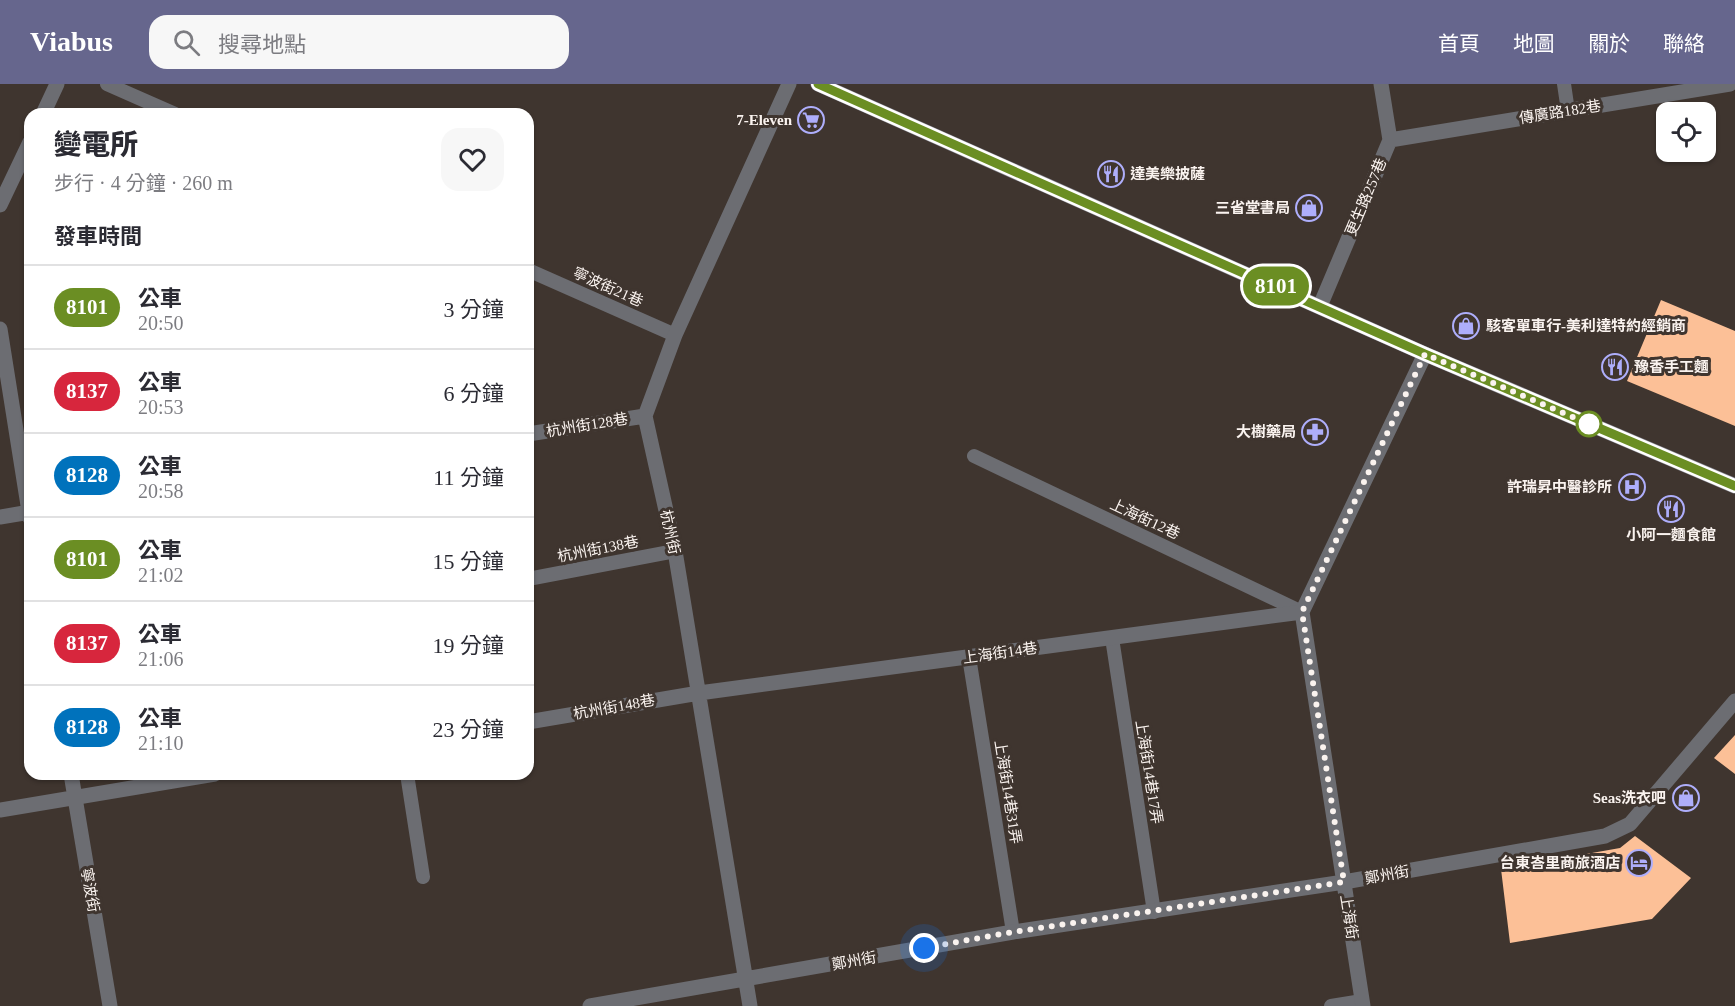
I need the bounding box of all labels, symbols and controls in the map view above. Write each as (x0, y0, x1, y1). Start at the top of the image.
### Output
search box (149, 15, 569, 69)
text: Viabus (30, 26, 113, 57)
icon: search (170, 26, 203, 59)
text: 搜尋地點 (218, 32, 306, 57)
text: 首頁 (1438, 32, 1480, 56)
text: 地圖 (1513, 32, 1555, 56)
text: 關於 (1588, 32, 1630, 56)
text: 聯絡 (1663, 32, 1705, 56)
street label: 傳廣路182巷 (1518, 97, 1602, 126)
map controls (1656, 102, 1716, 162)
button: locate (1656, 102, 1716, 162)
supermarket icon: 7-Eleven (796, 105, 826, 135)
place label: 7-Eleven (736, 112, 793, 128)
button: heart (441, 128, 504, 191)
text: 變電所 (54, 129, 138, 160)
street label: 更生路257巷 (1343, 156, 1389, 238)
restaurant icon: 達美樂披薩 (1096, 159, 1126, 189)
place label: 達美樂披薩 (1130, 165, 1205, 182)
text: 步行 · 4 分鐘 · 260 m (54, 172, 233, 194)
shop icon: 三省堂書局 (1294, 193, 1324, 223)
place label: 三省堂書局 (1215, 200, 1290, 216)
text: 發車時間 (54, 224, 142, 249)
street label: 寧波街21巷 (570, 264, 646, 310)
line badge: 8101 (1234, 266, 1318, 306)
text: 8101 (1255, 274, 1297, 298)
text: 公車 (138, 286, 182, 311)
text: 8101 (66, 295, 108, 319)
text: 3 分鐘 (443, 297, 504, 322)
shop icon: 駭客單車行-美利達特約經銷商 (1451, 311, 1481, 341)
text: 20:50 (138, 312, 184, 334)
place label: 駭客單車行-美利達特約經銷商 (1486, 317, 1686, 334)
restaurant icon: 豫香手工麵 (1600, 352, 1630, 382)
place label: 豫香手工麵 (1634, 359, 1709, 375)
text: 公車 (138, 370, 182, 395)
text: 8137 (66, 379, 108, 403)
text: 6 分鐘 (443, 381, 504, 406)
text: 20:53 (138, 396, 184, 418)
street label: 杭州街128巷 (545, 410, 629, 439)
unlabelled marker (1576, 411, 1602, 437)
pharmacy icon: 大樹藥局 (1300, 417, 1330, 447)
place label: 大樹藥局 (1236, 423, 1296, 440)
text: 公車 (138, 454, 182, 479)
text: 8128 (66, 463, 108, 487)
text: 11 分鐘 (433, 465, 504, 490)
hospital icon: 許瑞昇中醫診所 (1617, 472, 1647, 502)
place label: 許瑞昇中醫診所 (1507, 479, 1612, 495)
text: 20:58 (138, 480, 184, 502)
restaurant icon: 小阿一麵食館 (1656, 494, 1686, 524)
street label: 上海街12巷 (1108, 496, 1182, 542)
street label: 杭州街 (657, 508, 683, 556)
place label: 小阿一麵食館 (1626, 527, 1716, 543)
street label: 杭州街138巷 (556, 532, 640, 565)
text: 公車 (138, 538, 182, 563)
text: 8101 (66, 547, 108, 571)
text: 15 分鐘 (432, 549, 504, 574)
text: 21:02 (138, 564, 184, 586)
text: 公車 (138, 622, 182, 647)
text: 8137 (66, 631, 108, 655)
text: 19 分鐘 (432, 633, 504, 658)
street label: 上海街14巷 (962, 640, 1038, 666)
text: 21:06 (138, 648, 184, 670)
street label: 杭州街148巷 (572, 691, 656, 722)
text: 公車 (138, 706, 182, 731)
text: 8128 (66, 715, 108, 739)
text: 23 分鐘 (432, 717, 504, 742)
street label: 上海街14巷17弄 (1133, 719, 1165, 825)
text: 21:10 (138, 732, 184, 754)
street label: 上海街14巷31弄 (992, 739, 1024, 845)
shop icon: Seas洗衣吧 (1671, 783, 1701, 813)
place label: Seas洗衣吧 (1593, 789, 1666, 806)
hotel icon: 台東峇里商旅酒店 (1624, 848, 1654, 878)
place label: 台東峇里商旅酒店 (1500, 854, 1620, 871)
street label: 鄭州街 (1363, 862, 1411, 887)
street label: 寧波街 (78, 866, 102, 914)
street label: 上海街 (1338, 894, 1360, 940)
your location (909, 933, 939, 963)
street label: 鄭州街 (830, 948, 878, 973)

